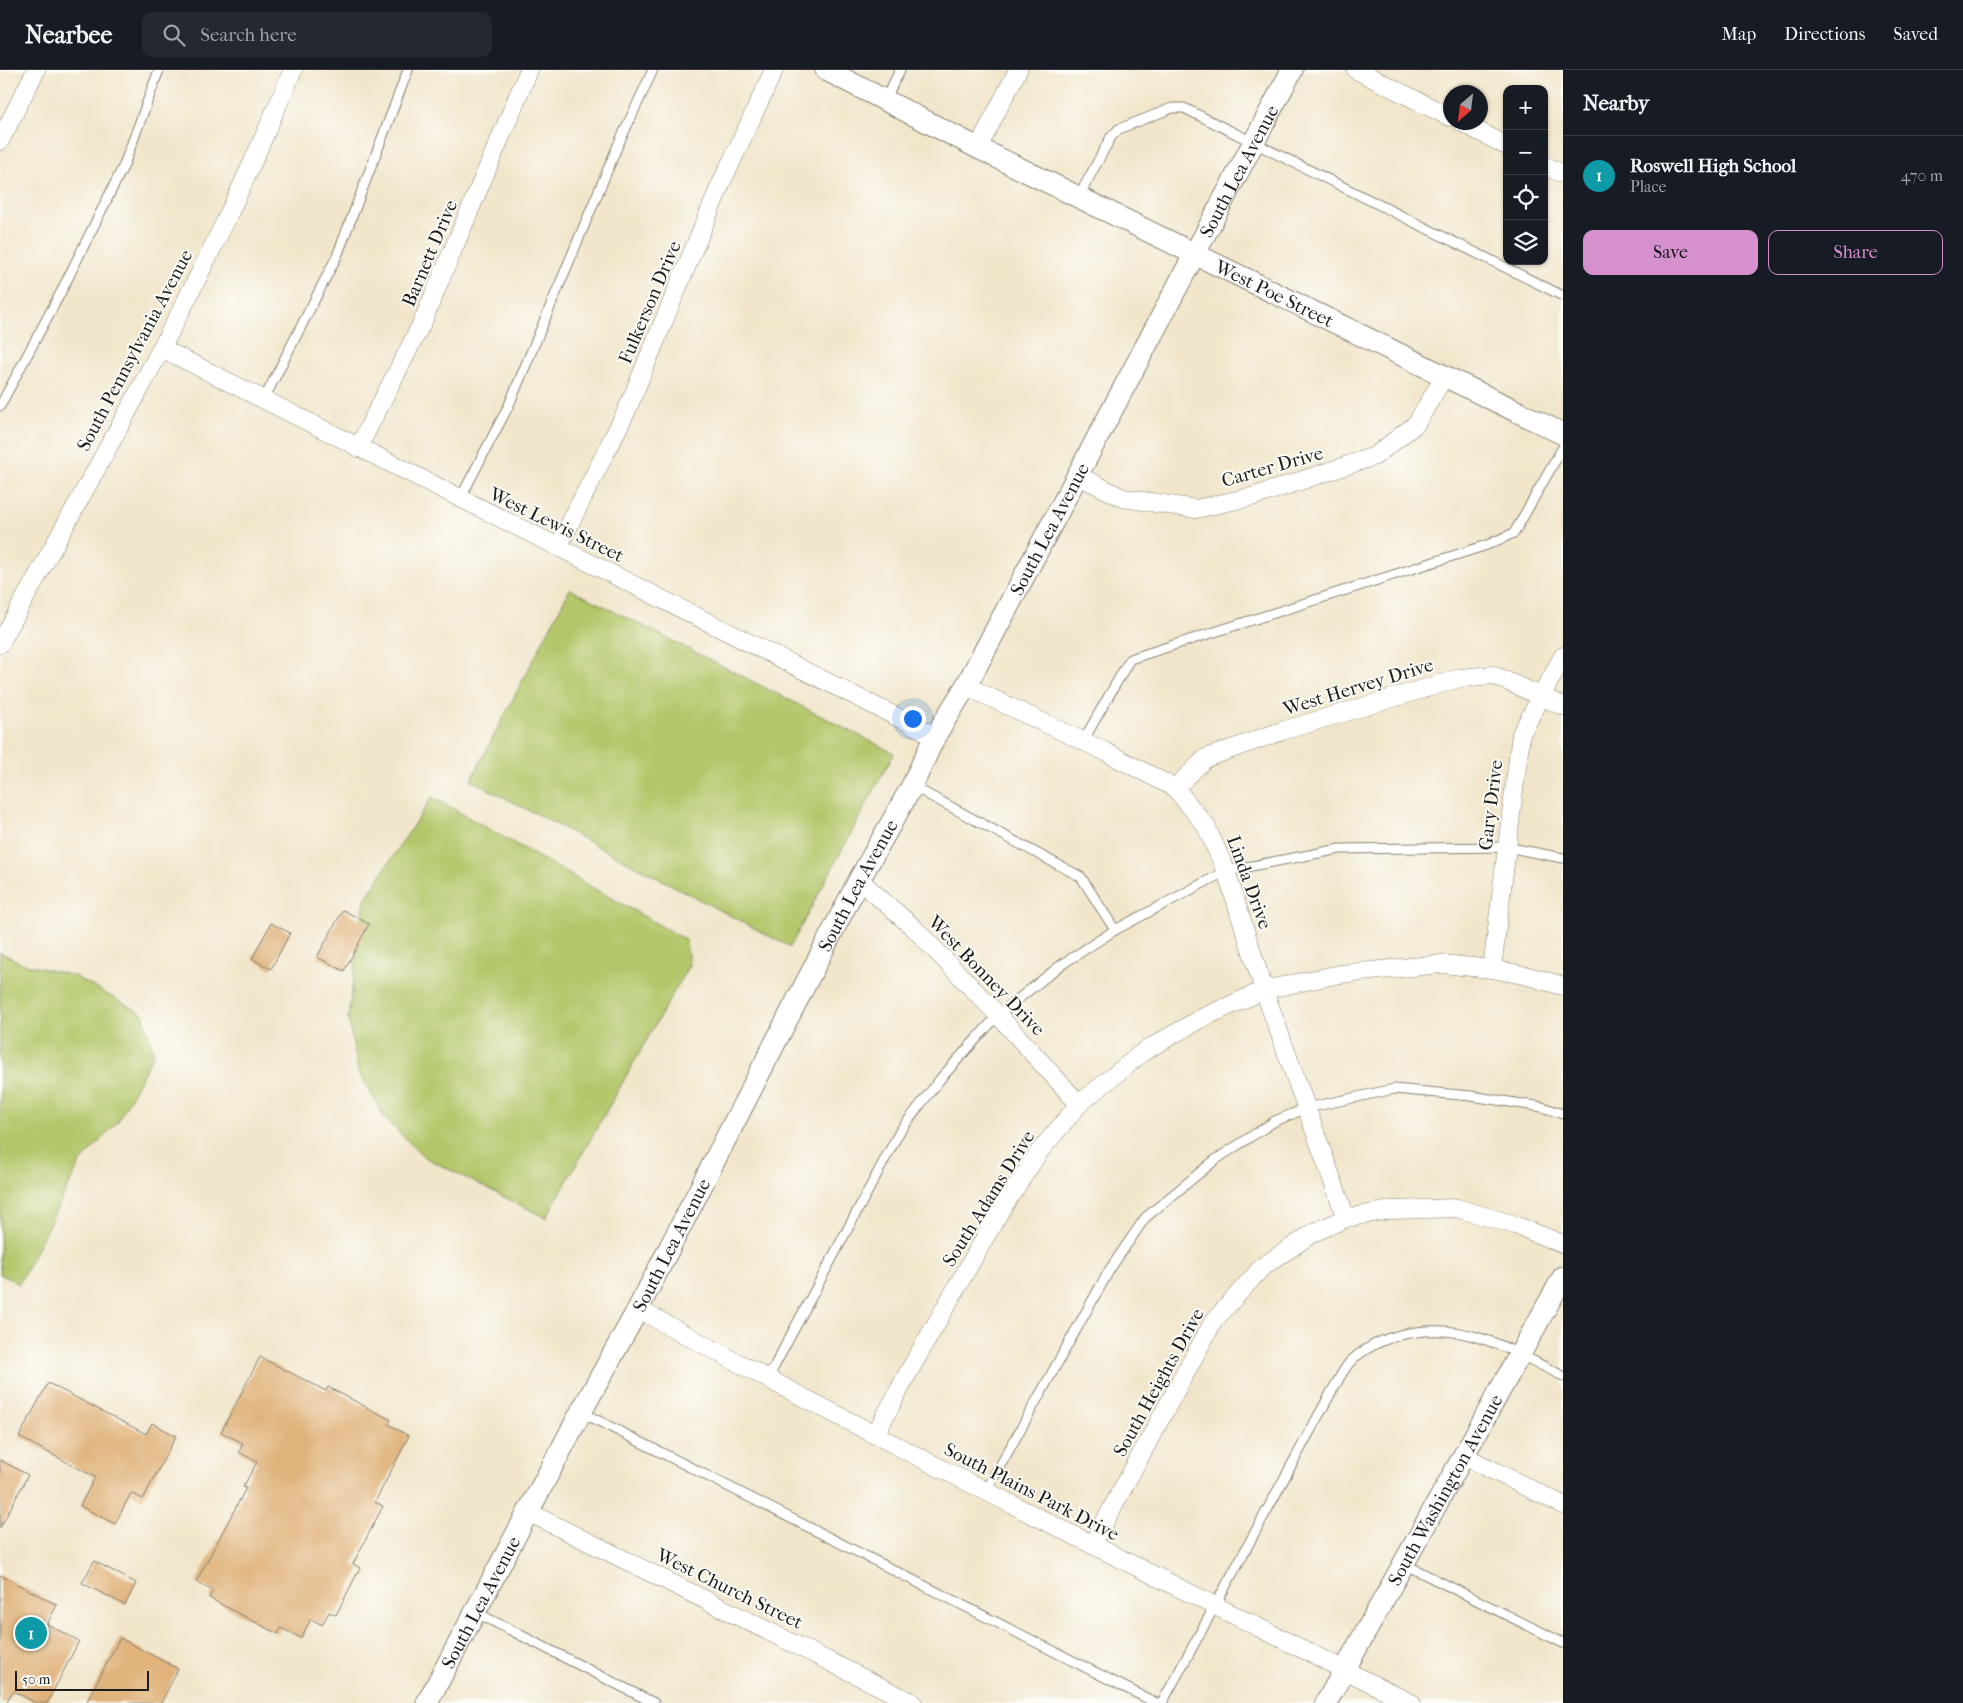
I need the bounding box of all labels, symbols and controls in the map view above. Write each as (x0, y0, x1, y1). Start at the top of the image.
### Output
search box (142, 12, 492, 57)
text: Nearbee (25, 21, 112, 49)
icon: search (160, 21, 188, 49)
text: Search here (200, 24, 297, 46)
text: Map (1722, 24, 1756, 45)
text: Directions (1784, 24, 1865, 45)
text: Saved (1893, 24, 1938, 45)
north arrow (1443, 85, 1488, 130)
map controls (1503, 85, 1548, 265)
button: + (1503, 85, 1548, 130)
text: Nearby (1583, 91, 1649, 115)
street label: South Lea Avenue (1195, 101, 1283, 241)
button: − (1503, 130, 1548, 175)
text: Roswell High School (1630, 155, 1796, 177)
text: 1 (1596, 166, 1602, 185)
text: 470 m (1901, 166, 1943, 185)
button: locate (1503, 175, 1548, 220)
text: Place (1630, 177, 1666, 196)
street label: Barnett Drive (398, 197, 462, 310)
button: layers (1503, 220, 1548, 265)
button: Save (1583, 230, 1758, 275)
button: Share (1768, 230, 1943, 275)
street label: Fulkerson Drive (614, 238, 686, 367)
street label: South Pennsylvania Avenue (72, 246, 197, 455)
street label: West Poe Street (1210, 255, 1337, 332)
street label: Carter Drive (1219, 442, 1326, 492)
street label: South Lea Avenue (1006, 459, 1094, 599)
street label: West Lewis Street (485, 482, 627, 567)
street label: West Hervey Drive (1280, 654, 1436, 721)
your location (900, 706, 926, 732)
street label: Gary Drive (1475, 759, 1507, 852)
street label: South Lea Avenue (814, 816, 903, 956)
street label: Linda Drive (1222, 833, 1276, 932)
street label: West Bonney Drive (923, 910, 1049, 1040)
street label: South Adams Drive (938, 1126, 1040, 1271)
street label: South Lea Avenue (629, 1175, 715, 1316)
street label: South Heights Drive (1109, 1304, 1209, 1460)
street label: South Washington Avenue (1384, 1391, 1507, 1590)
street label: South Plains Park Drive (941, 1438, 1123, 1545)
street label: South Lea Avenue (437, 1533, 525, 1673)
street label: West Church Street (652, 1544, 806, 1634)
pin: 1 (15, 1614, 47, 1652)
scale bar (15, 1668, 149, 1691)
text: 50 m (22, 1671, 50, 1688)

